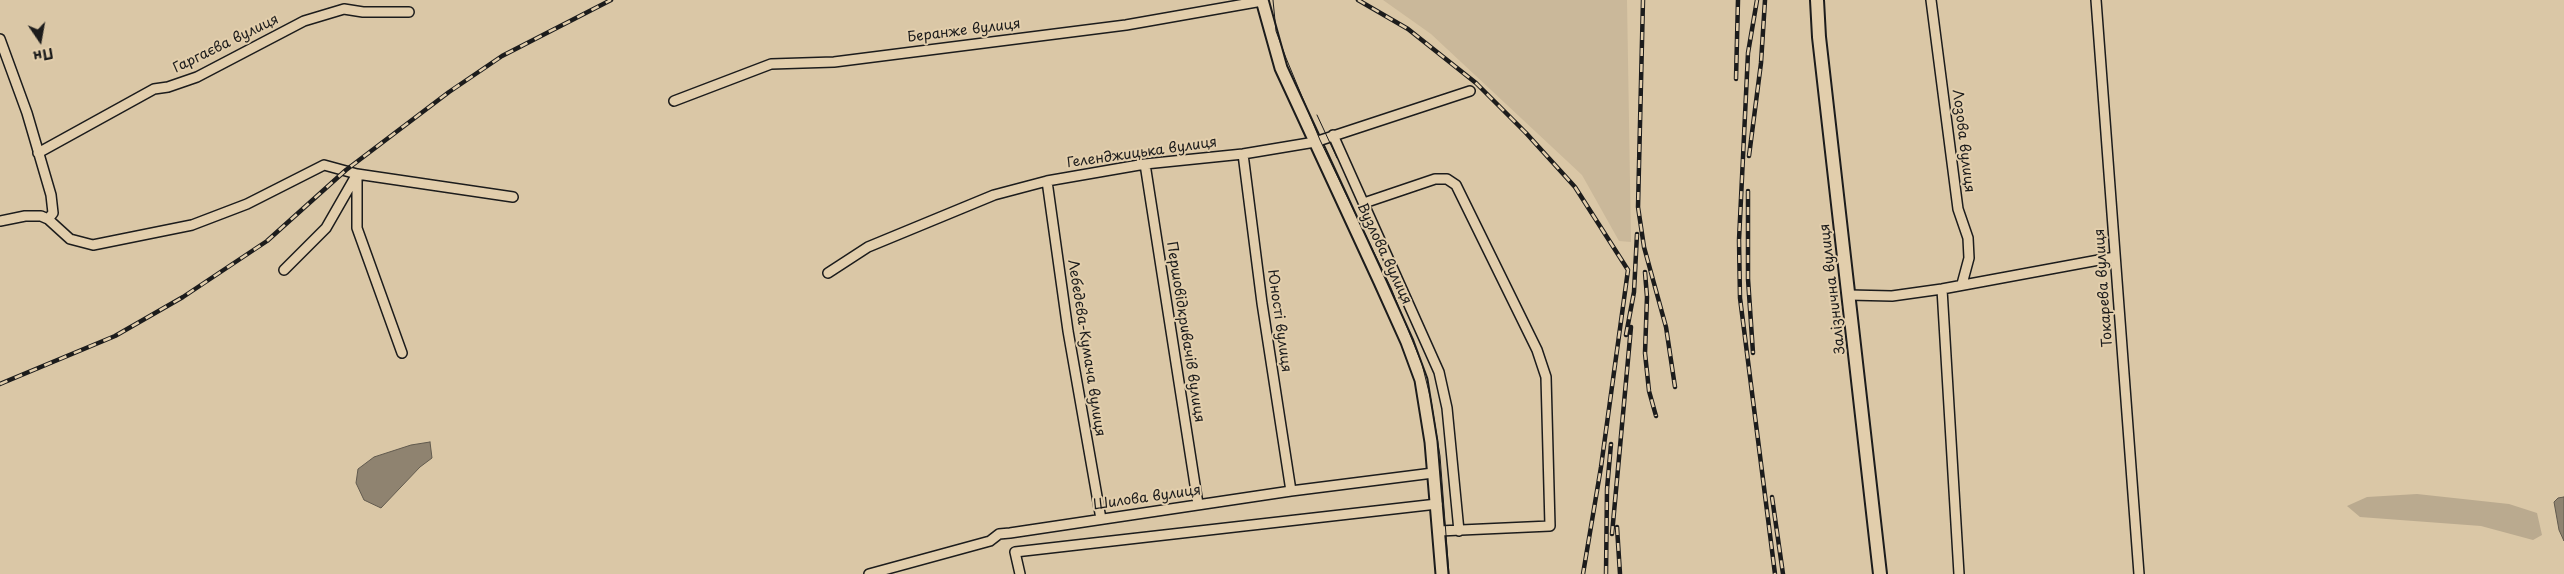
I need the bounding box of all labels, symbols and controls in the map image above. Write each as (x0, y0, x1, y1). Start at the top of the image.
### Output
street label: Гаргаєва вулиця (170, 11, 282, 77)
north arrow (15, 15, 65, 65)
street label: Беранже вулиця (906, 16, 1022, 46)
text: Пн (31, 43, 55, 68)
street label: Лозова вулиця (1948, 89, 1978, 193)
street label: Геленджицька вулиця (1066, 134, 1218, 172)
street label: Вузлова вулиця (1353, 201, 1415, 307)
street label: Залізнична вулиця (1817, 223, 1849, 355)
street label: Токарева вулиця (2091, 228, 2117, 348)
street label: Першовідкривачів вулиця (1162, 240, 1208, 424)
street label: Лебедєва-Кумача вулиця (1064, 258, 1108, 438)
street label: Юності вулиця (1263, 269, 1295, 373)
street label: Шилова вулиця (1092, 482, 1202, 514)

